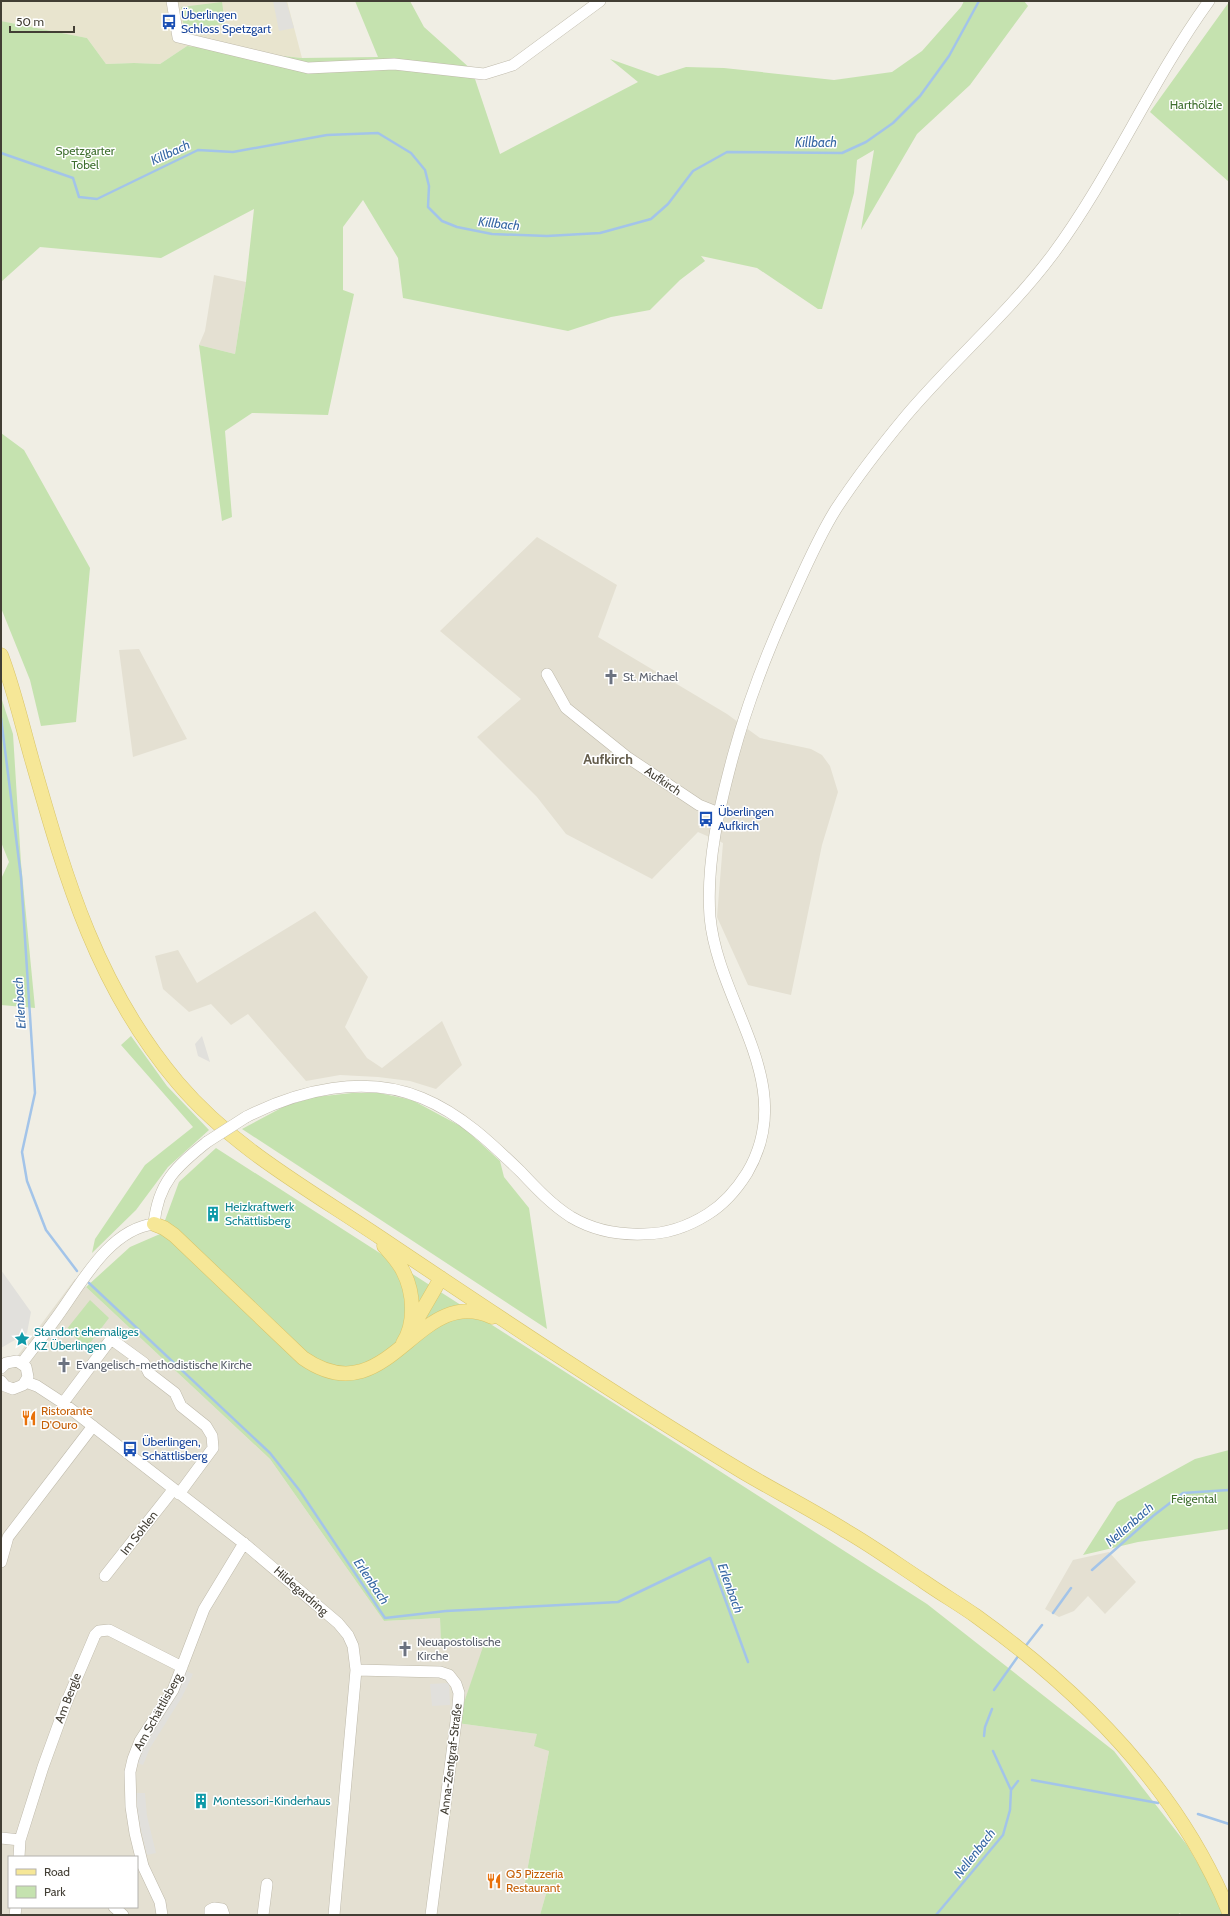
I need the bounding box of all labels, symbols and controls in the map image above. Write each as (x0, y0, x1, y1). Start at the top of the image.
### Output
place label: Überlingen Schloss Spetzgart (181, 7, 271, 36)
scale bar (10, 8, 74, 34)
bus stop icon: Überlingen Schloss Spetzgart (160, 13, 178, 31)
text: 50 m (16, 14, 44, 29)
park label: Harthölzle (1170, 97, 1222, 112)
water label: Killbach (795, 134, 837, 150)
water label: Killbach (148, 136, 192, 168)
park label: Spetzgarter Tobel (56, 143, 115, 172)
water label: Killbach (477, 213, 521, 233)
church icon: St. Michael (602, 668, 620, 686)
place label: St. Michael (623, 669, 678, 684)
district label: Aufkirch (583, 750, 633, 768)
street label: Aufkirch (642, 763, 684, 798)
place label: Überlingen Aufkirch (718, 804, 774, 833)
bus stop icon: Überlingen Aufkirch (697, 810, 715, 828)
water label: Erlenbach (9, 976, 29, 1030)
place label: Heizkraftwerk Schättlisberg (225, 1199, 295, 1228)
building icon: Heizkraftwerk Schättlisberg (204, 1205, 222, 1223)
place label: Standort ehemaliges KZ Überlingen (34, 1324, 139, 1353)
place icon: Standort ehemaliges KZ Überlingen (13, 1330, 31, 1348)
church icon: Evangelisch-methodistische Kirche (55, 1356, 73, 1374)
place label: Evangelisch-methodistische Kirche (76, 1357, 252, 1372)
place label: Ristorante D'Ouro (41, 1403, 92, 1432)
restaurant icon: Ristorante D'Ouro (20, 1409, 38, 1427)
place label: Überlingen, Schättlisberg (142, 1434, 209, 1463)
bus stop icon: Überlingen, Schättlisberg (121, 1440, 139, 1458)
park label: Feigental (1171, 1491, 1217, 1506)
water label: Nellenbach (1102, 1499, 1156, 1549)
street label: Im Sohlen (117, 1507, 161, 1558)
water label: Erlenbach (351, 1555, 393, 1607)
water label: Erlenbach (715, 1561, 747, 1615)
street label: Hildegardring (271, 1563, 333, 1619)
place label: Neuapostolische Kirche (417, 1634, 501, 1663)
church icon: Neuapostolische Kirche (396, 1640, 414, 1658)
street label: Am Schättlisberg (130, 1670, 185, 1753)
street label: Am Bergle (51, 1671, 84, 1725)
street label: Anna-Zentgraf-Straße (436, 1703, 465, 1815)
building icon: Montessori-Kinderhaus (192, 1792, 210, 1810)
place label: Montessori-Kinderhaus (213, 1793, 330, 1808)
water label: Nellenbach (950, 1825, 998, 1881)
legend (8, 1856, 138, 1908)
text: Road (44, 1864, 70, 1879)
place label: Q5 Pizzeria Restaurant (506, 1866, 563, 1895)
restaurant icon: Q5 Pizzeria Restaurant (485, 1872, 503, 1890)
text: Park (44, 1884, 66, 1899)

